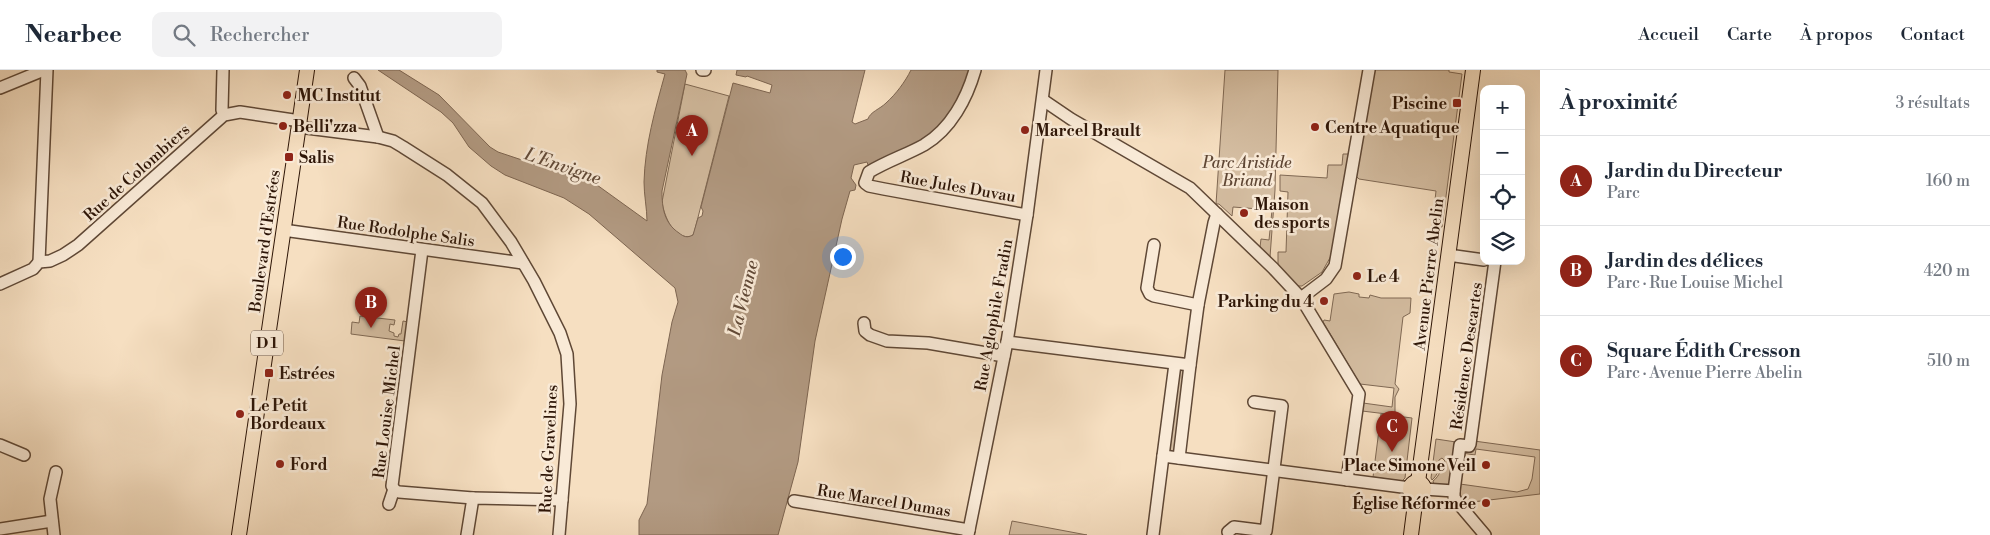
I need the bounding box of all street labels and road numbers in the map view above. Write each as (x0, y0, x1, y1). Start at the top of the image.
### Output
street label: Rue de Colombiers (79, 120, 194, 226)
street label: Rue Jules Duvau (898, 167, 1017, 207)
street label: Boulevard d'Estrées (245, 169, 285, 315)
street label: Avenue Pierre Abelin (1410, 196, 1448, 352)
street label: Rue Rodolphe Salis (336, 212, 476, 252)
street label: Rue Aglophile Fradin (971, 237, 1017, 393)
street label: Résidence Descartes (1447, 281, 1487, 431)
road number: D 1 (251, 330, 283, 356)
street label: Rue Louise Michel (369, 344, 405, 480)
street label: Rue de Gravelines (536, 384, 562, 514)
street label: Rue Marcel Dumas (815, 481, 952, 521)

